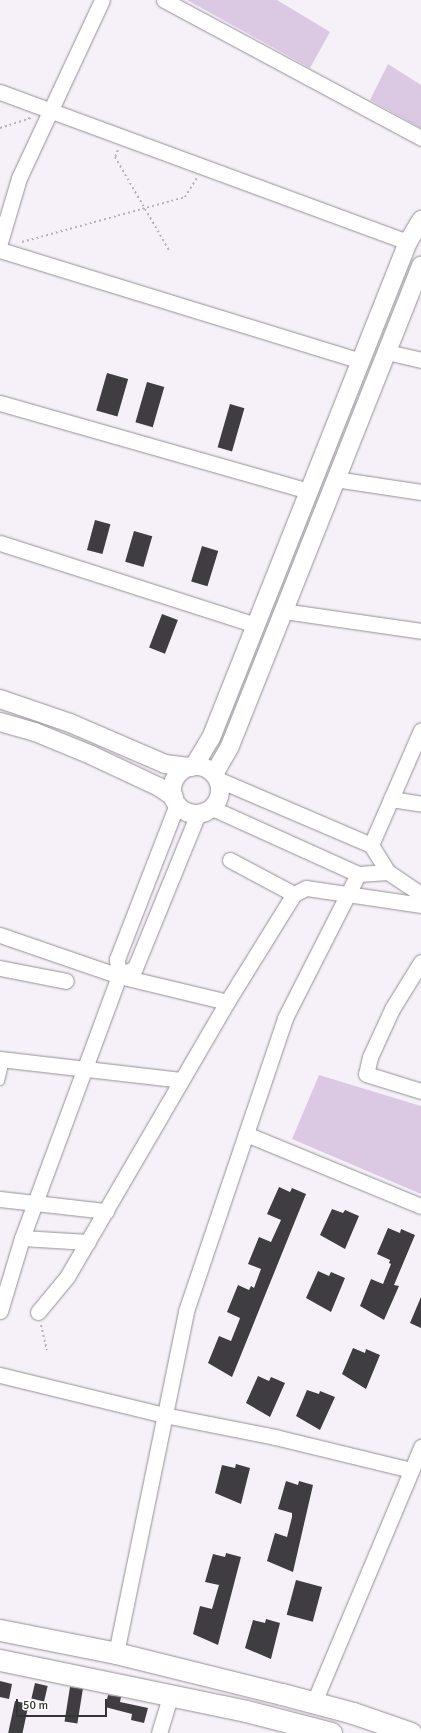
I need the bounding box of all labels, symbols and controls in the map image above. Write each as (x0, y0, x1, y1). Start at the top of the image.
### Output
scale bar (18, 1691, 109, 1717)
text: 50 m (23, 1698, 48, 1713)

